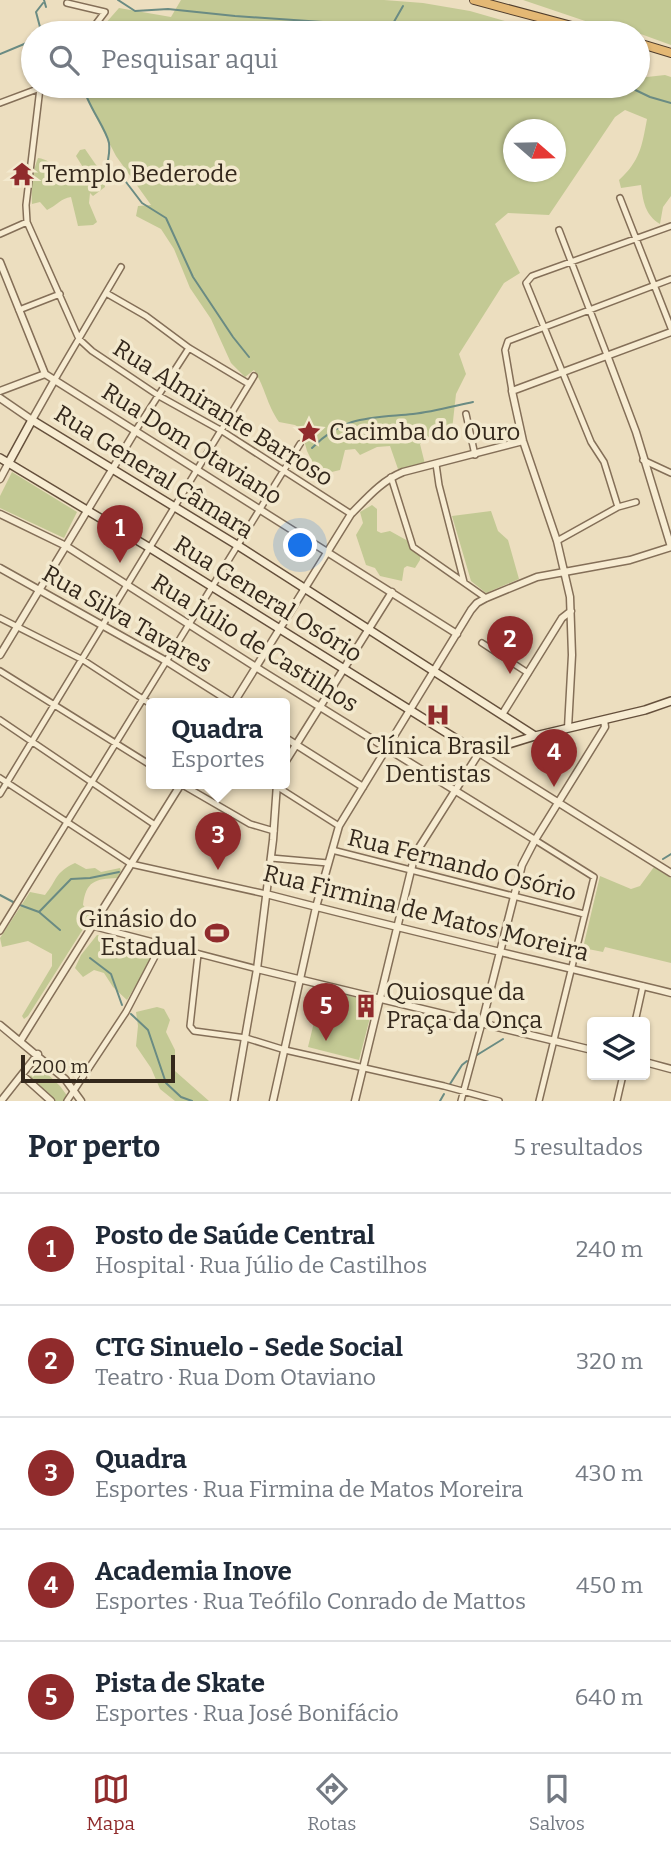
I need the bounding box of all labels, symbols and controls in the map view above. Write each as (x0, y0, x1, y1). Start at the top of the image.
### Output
search box (21, 21, 650, 98)
icon: search (45, 41, 83, 79)
text: Pesquisar aqui (101, 44, 278, 75)
north arrow (503, 119, 566, 182)
temple icon: Templo Bederode (8, 160, 36, 188)
place label: Templo Bederode (42, 160, 238, 188)
street label: Rua Almirante Barroso (108, 334, 338, 492)
street label: Rua Dom Otaviano (97, 377, 287, 511)
street label: Rua General Câmara (49, 399, 259, 545)
place icon: Cacimba do Ouro (295, 418, 323, 446)
place label: Cacimba do Ouro (329, 418, 520, 446)
pin: 1 (97, 505, 143, 563)
your location (283, 528, 317, 562)
street label: Rua General Osório (169, 530, 367, 668)
street label: Rua Silva Tavares (37, 559, 217, 679)
street label: Rua Júlio de Castilhos (147, 568, 363, 718)
pin: 2 (487, 616, 533, 674)
popup (146, 698, 290, 789)
hospital icon: Clínica Brasil Dentistas (424, 701, 452, 729)
text: Quadra (171, 714, 263, 745)
pin: 4 (531, 729, 577, 787)
place label: Clínica Brasil Dentistas (366, 732, 510, 788)
text: Esportes (171, 745, 265, 773)
pin: 3 (195, 812, 241, 870)
street label: Rua Fernando Osório (345, 823, 579, 907)
street label: Rua Firmina de Matos Moreira (260, 859, 592, 967)
place label: Ginásio do Estadual (79, 905, 197, 961)
sports icon: Ginásio do Estadual (203, 919, 231, 947)
place label: Quiosque da Praça da Onça (386, 978, 542, 1034)
pin: 5 (303, 983, 349, 1041)
building icon: Quiosque da Praça da Onça (352, 992, 380, 1020)
map controls (587, 1017, 650, 1080)
button: layers (587, 1017, 650, 1080)
scale bar (21, 1052, 175, 1084)
text: 200 m (32, 1055, 89, 1078)
text: Por perto (28, 1129, 160, 1165)
text: 5 resultados (513, 1133, 643, 1161)
text: Posto de Saúde Central (95, 1220, 375, 1251)
text: 1 (46, 1235, 56, 1263)
text: 240 m (576, 1235, 643, 1263)
text: Hospital · Rua Júlio de Castilhos (95, 1251, 427, 1279)
text: CTG Sinuelo - Sede Social (95, 1332, 403, 1363)
text: 2 (45, 1347, 57, 1375)
text: 320 m (576, 1347, 643, 1375)
text: Teatro · Rua Dom Otaviano (95, 1363, 376, 1391)
text: Quadra (95, 1444, 187, 1475)
text: 3 (44, 1459, 58, 1487)
text: 430 m (575, 1459, 643, 1487)
text: Esportes · Rua Firmina de Matos Moreira (95, 1475, 523, 1503)
text: Academia Inove (95, 1556, 292, 1587)
text: 4 (44, 1571, 58, 1599)
text: 450 m (576, 1571, 643, 1599)
text: Esportes · Rua Teófilo Conrado de Mattos (95, 1587, 526, 1615)
text: Pista de Skate (95, 1668, 265, 1699)
text: 5 (45, 1683, 57, 1711)
text: 640 m (575, 1683, 643, 1711)
text: Esportes · Rua José Bonifácio (95, 1699, 399, 1727)
tab: Mapa (86, 1770, 135, 1835)
tab: Rotas (307, 1770, 356, 1835)
tab: Salvos (529, 1770, 585, 1835)

